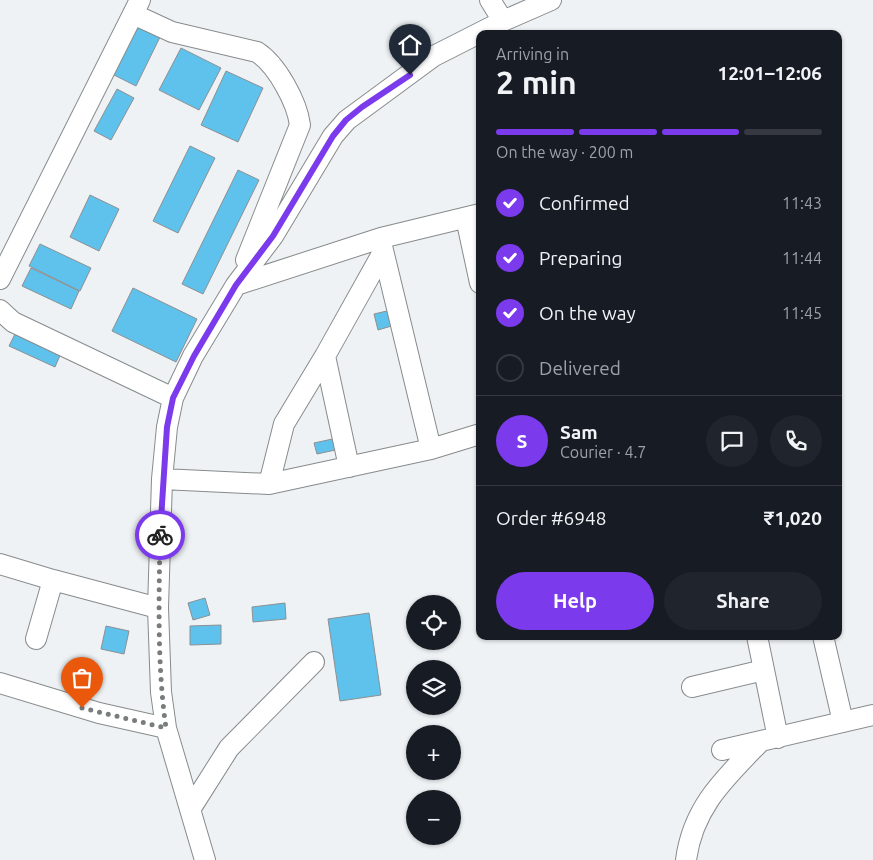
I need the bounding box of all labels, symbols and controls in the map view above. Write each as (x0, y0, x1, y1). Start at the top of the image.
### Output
pin (389, 24, 431, 75)
icon: home (396, 31, 424, 59)
text: Arriving in (496, 45, 569, 63)
text: 12:01–12:06 (717, 62, 822, 84)
text: 2 min (496, 64, 577, 100)
text: On the way · 200 m (496, 143, 633, 161)
icon: check (496, 189, 524, 217)
text: Confirmed (539, 192, 630, 214)
text: 11:43 (782, 194, 822, 212)
icon: check (496, 244, 524, 272)
text: Preparing (539, 247, 623, 269)
text: 11:44 (782, 249, 822, 267)
icon: check (496, 299, 524, 327)
text: On the way (539, 302, 636, 324)
text: 11:45 (782, 304, 822, 322)
text: Delivered (539, 357, 621, 379)
button: chat (706, 415, 758, 467)
button: phone (770, 415, 822, 467)
text: Sam (560, 421, 598, 443)
text: S (517, 430, 527, 452)
text: Courier · 4.7 (560, 443, 646, 461)
text: Order #6948 (496, 507, 606, 529)
text: ₹1,020 (764, 507, 822, 529)
courier (135, 510, 185, 560)
icon: bike (146, 521, 174, 549)
button: Help (496, 572, 654, 630)
button: Share (664, 572, 822, 630)
map controls (406, 595, 461, 845)
button: locate (406, 595, 461, 650)
pin (61, 657, 103, 708)
button: layers (406, 660, 461, 715)
icon: bag (68, 664, 96, 692)
button: + (406, 725, 461, 780)
button: − (406, 790, 461, 845)

